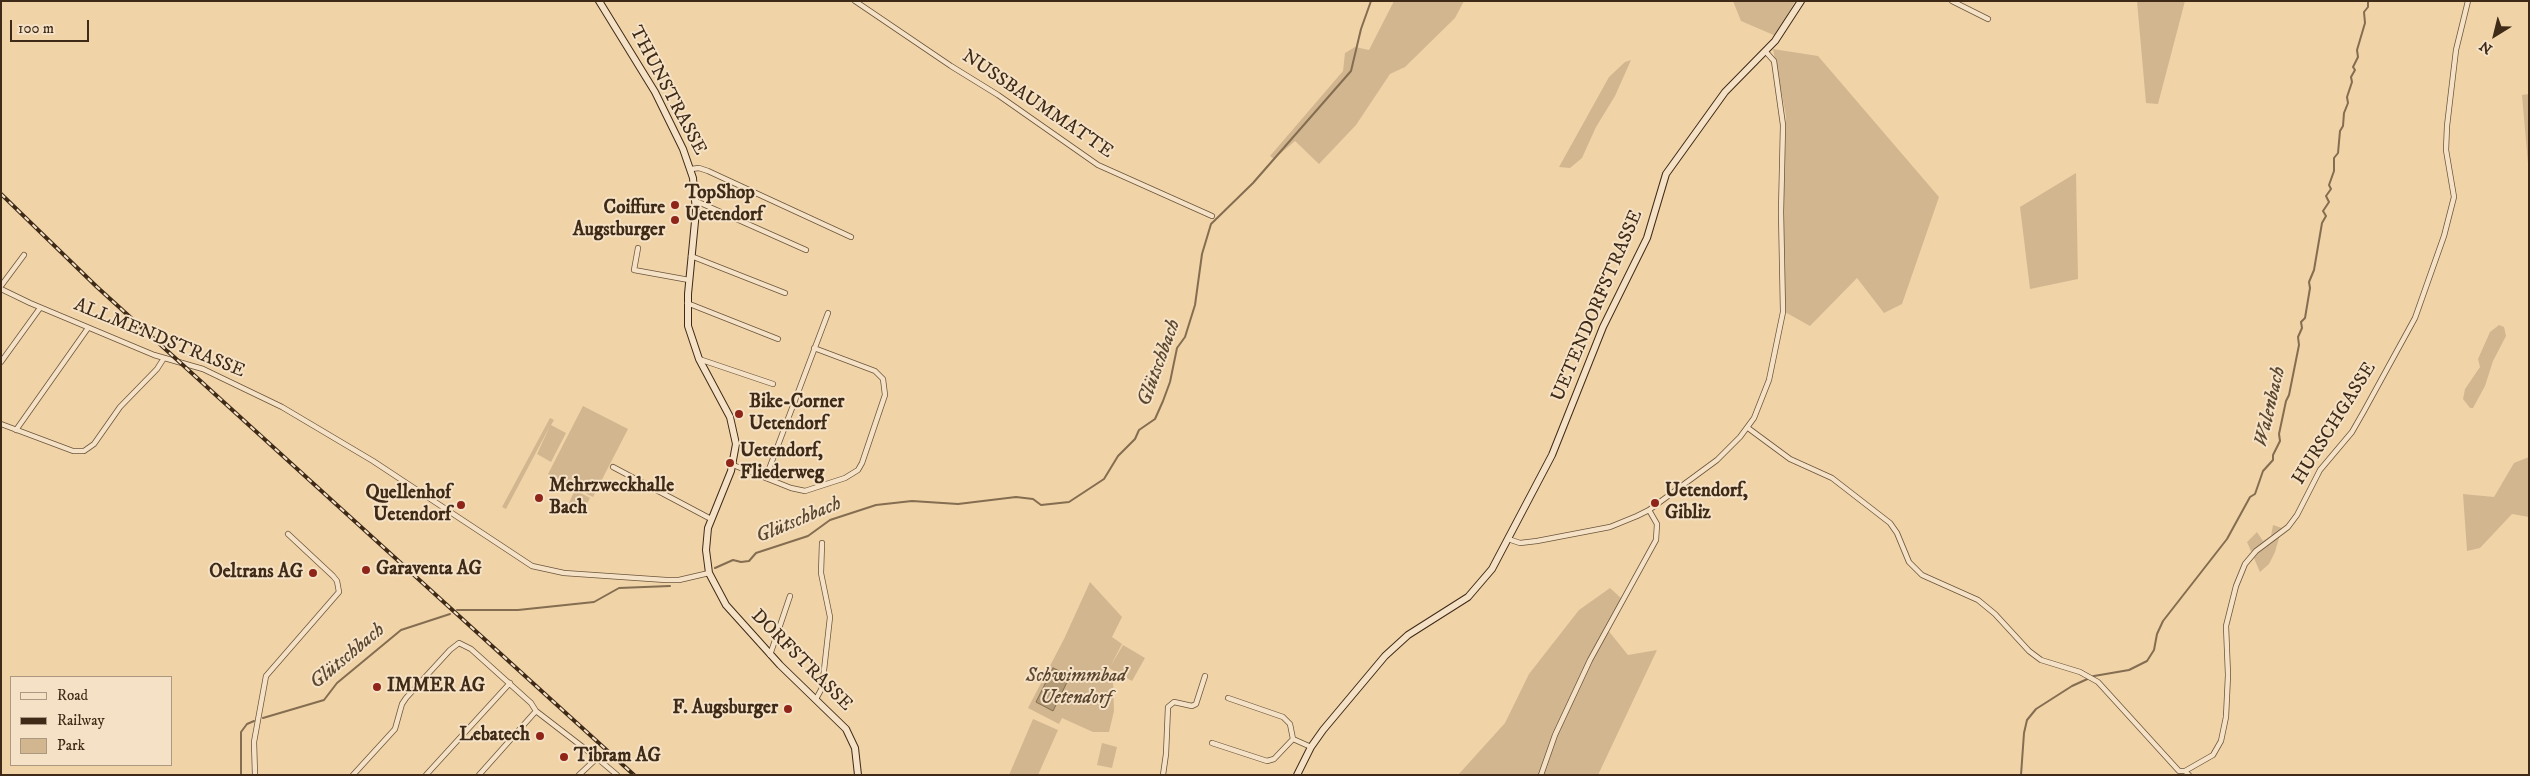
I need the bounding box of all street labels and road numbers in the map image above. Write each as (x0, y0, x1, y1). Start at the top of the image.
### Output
street label: THUNSTRASSE (623, 23, 711, 159)
street label: NUSSBAUMMATTE (957, 46, 1117, 164)
street label: UETENDORFSTRASSE (1547, 207, 1649, 405)
street label: ALLMENDSTRASSE (70, 294, 248, 384)
street label: HURSCHGASSE (2288, 358, 2382, 490)
street label: DORFSTRASSE (745, 605, 857, 717)

